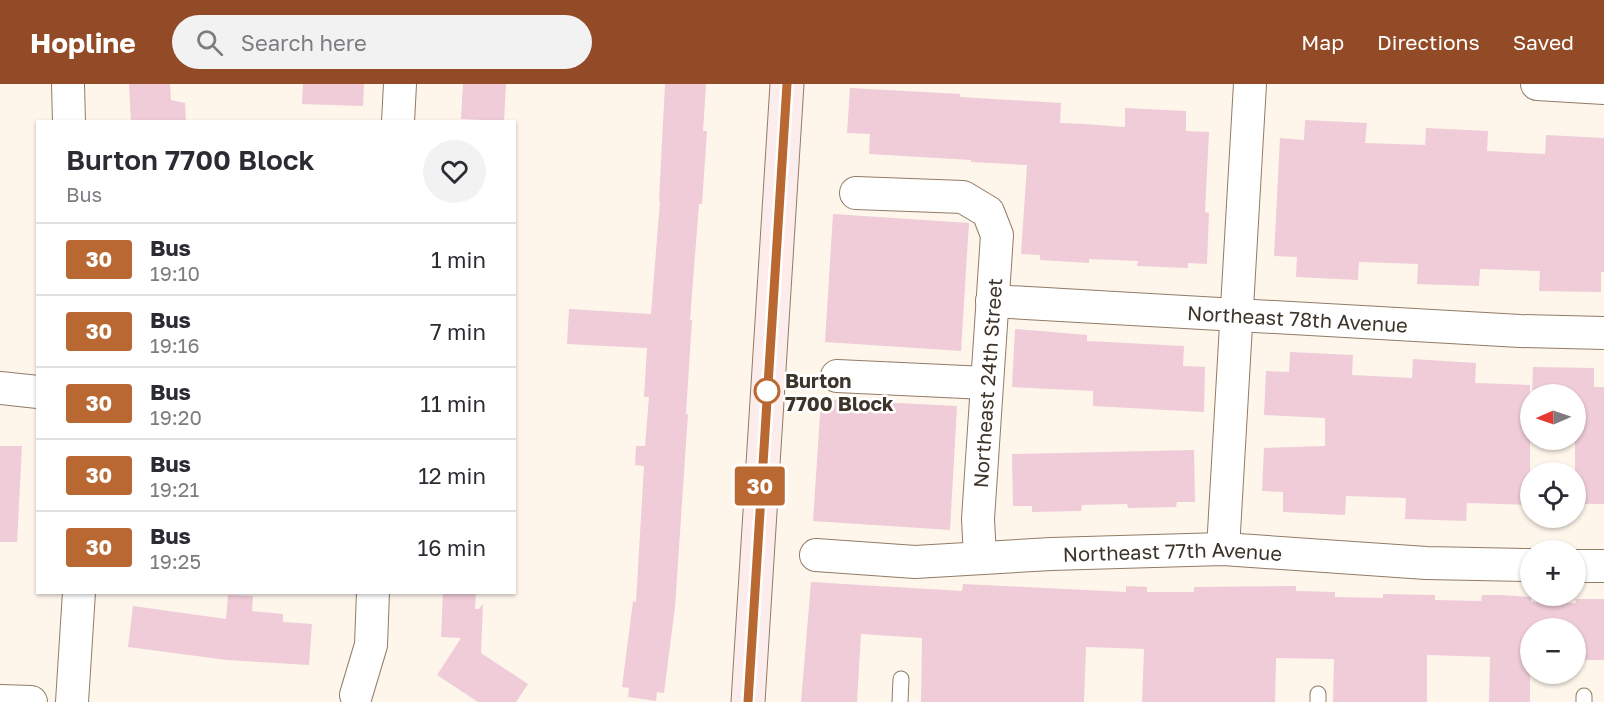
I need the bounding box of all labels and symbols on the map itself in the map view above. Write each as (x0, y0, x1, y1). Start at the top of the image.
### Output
street label: Northeast 24th Street (968, 277, 1006, 489)
street label: Northeast 78th Avenue (1186, 300, 1409, 337)
place label: Burton 7700 Block (785, 368, 894, 415)
marker: Burton 7700 Block (754, 378, 780, 404)
north arrow (1520, 384, 1586, 450)
line badge: 30 (733, 466, 787, 506)
street label: Northeast 77th Avenue (1062, 537, 1283, 566)

